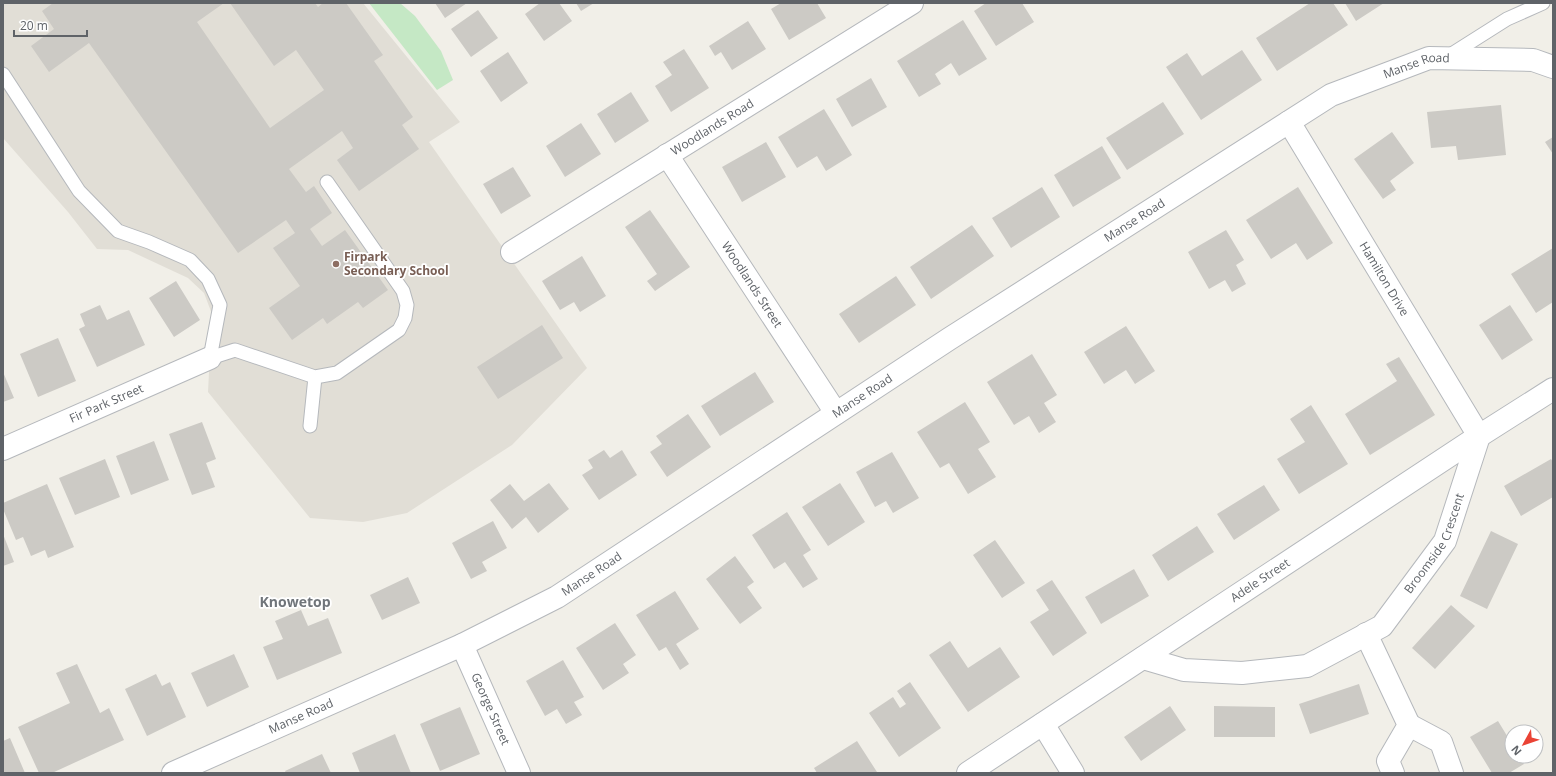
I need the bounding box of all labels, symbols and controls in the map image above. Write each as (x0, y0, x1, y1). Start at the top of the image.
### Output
scale bar (14, 12, 87, 38)
text: 20 m (20, 17, 48, 34)
street label: Manse Road (1381, 49, 1450, 83)
street label: Woodlands Road (667, 95, 757, 159)
street label: Manse Road (1101, 194, 1168, 246)
street label: Woodlands Street (718, 238, 787, 331)
street label: Hamilton Drive (1356, 238, 1413, 319)
place label: Firpark Secondary School (344, 248, 449, 279)
marker: Firpark Secondary School (331, 259, 341, 269)
street label: Manse Road (829, 370, 896, 422)
street label: Fir Park Street (67, 379, 146, 427)
street label: Broomside Crescent (1400, 491, 1468, 597)
street label: Manse Road (558, 548, 625, 600)
street label: Adele Street (1227, 554, 1293, 606)
district label: Knowetop (259, 592, 331, 611)
street label: George Street (467, 670, 514, 748)
street label: Manse Road (266, 694, 336, 738)
north arrow (1504, 724, 1544, 764)
text: N (1507, 742, 1525, 759)

